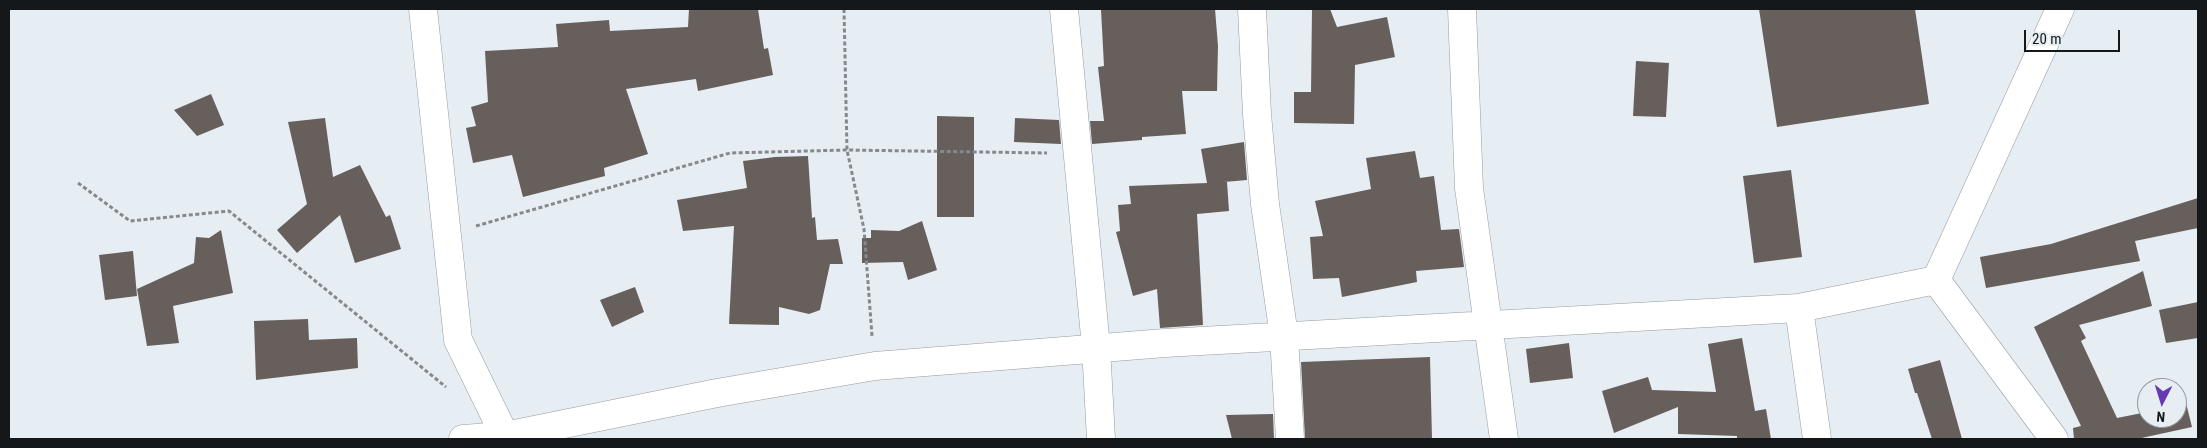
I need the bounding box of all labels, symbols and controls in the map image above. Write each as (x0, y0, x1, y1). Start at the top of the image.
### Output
scale bar (2027, 20, 2123, 52)
text: 20 m (2032, 30, 2062, 48)
north arrow (2137, 378, 2187, 428)
text: N (2156, 409, 2166, 425)

